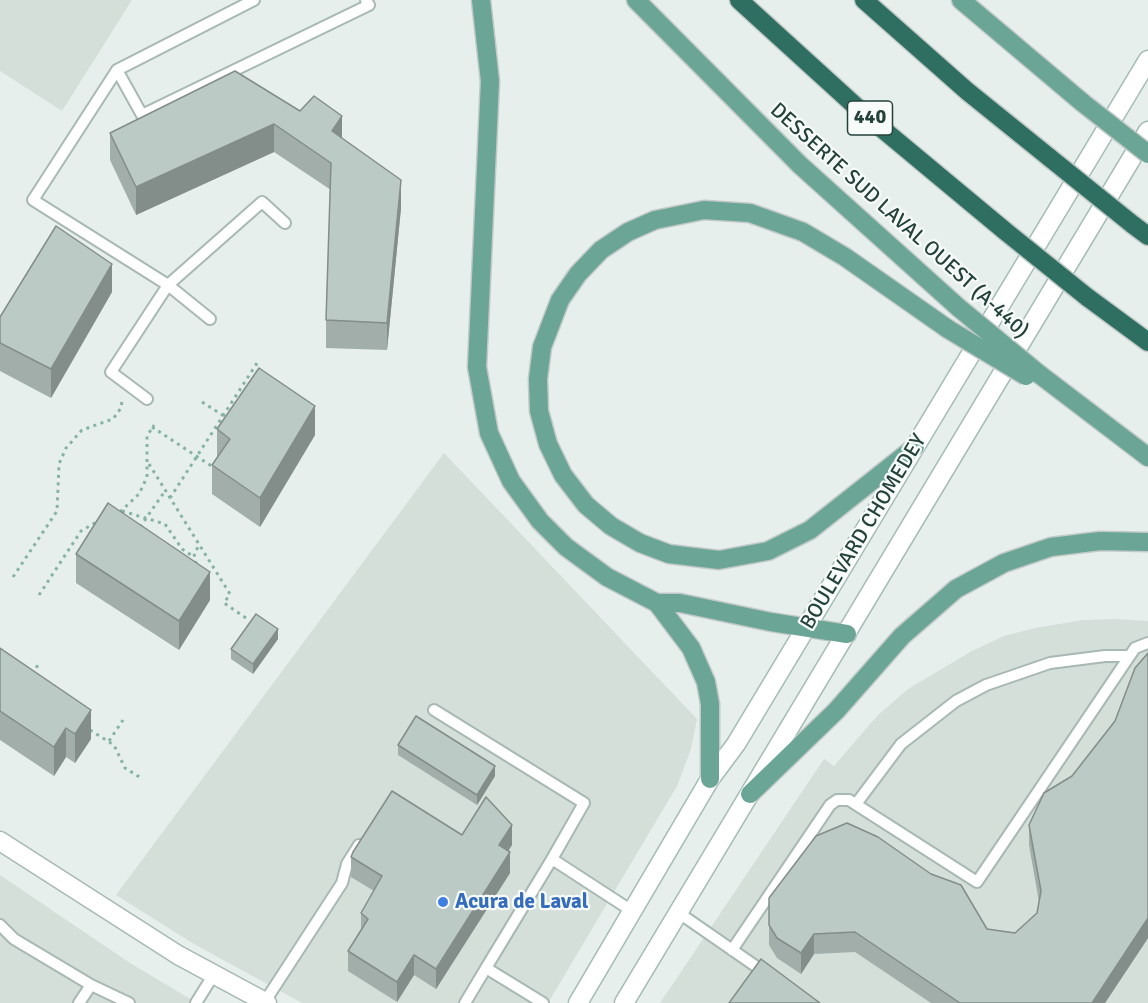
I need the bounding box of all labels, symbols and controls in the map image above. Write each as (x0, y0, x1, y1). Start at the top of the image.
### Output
street label: DESSERTE SUD LAVAL OUEST (A-440) (764, 98, 1034, 344)
road number: 440 (848, 101, 892, 135)
street label: BOULEVARD CHOMEDEY (796, 430, 932, 634)
place label: Acura de Laval (455, 889, 588, 915)
marker: Acura de Laval (436, 895, 450, 909)

